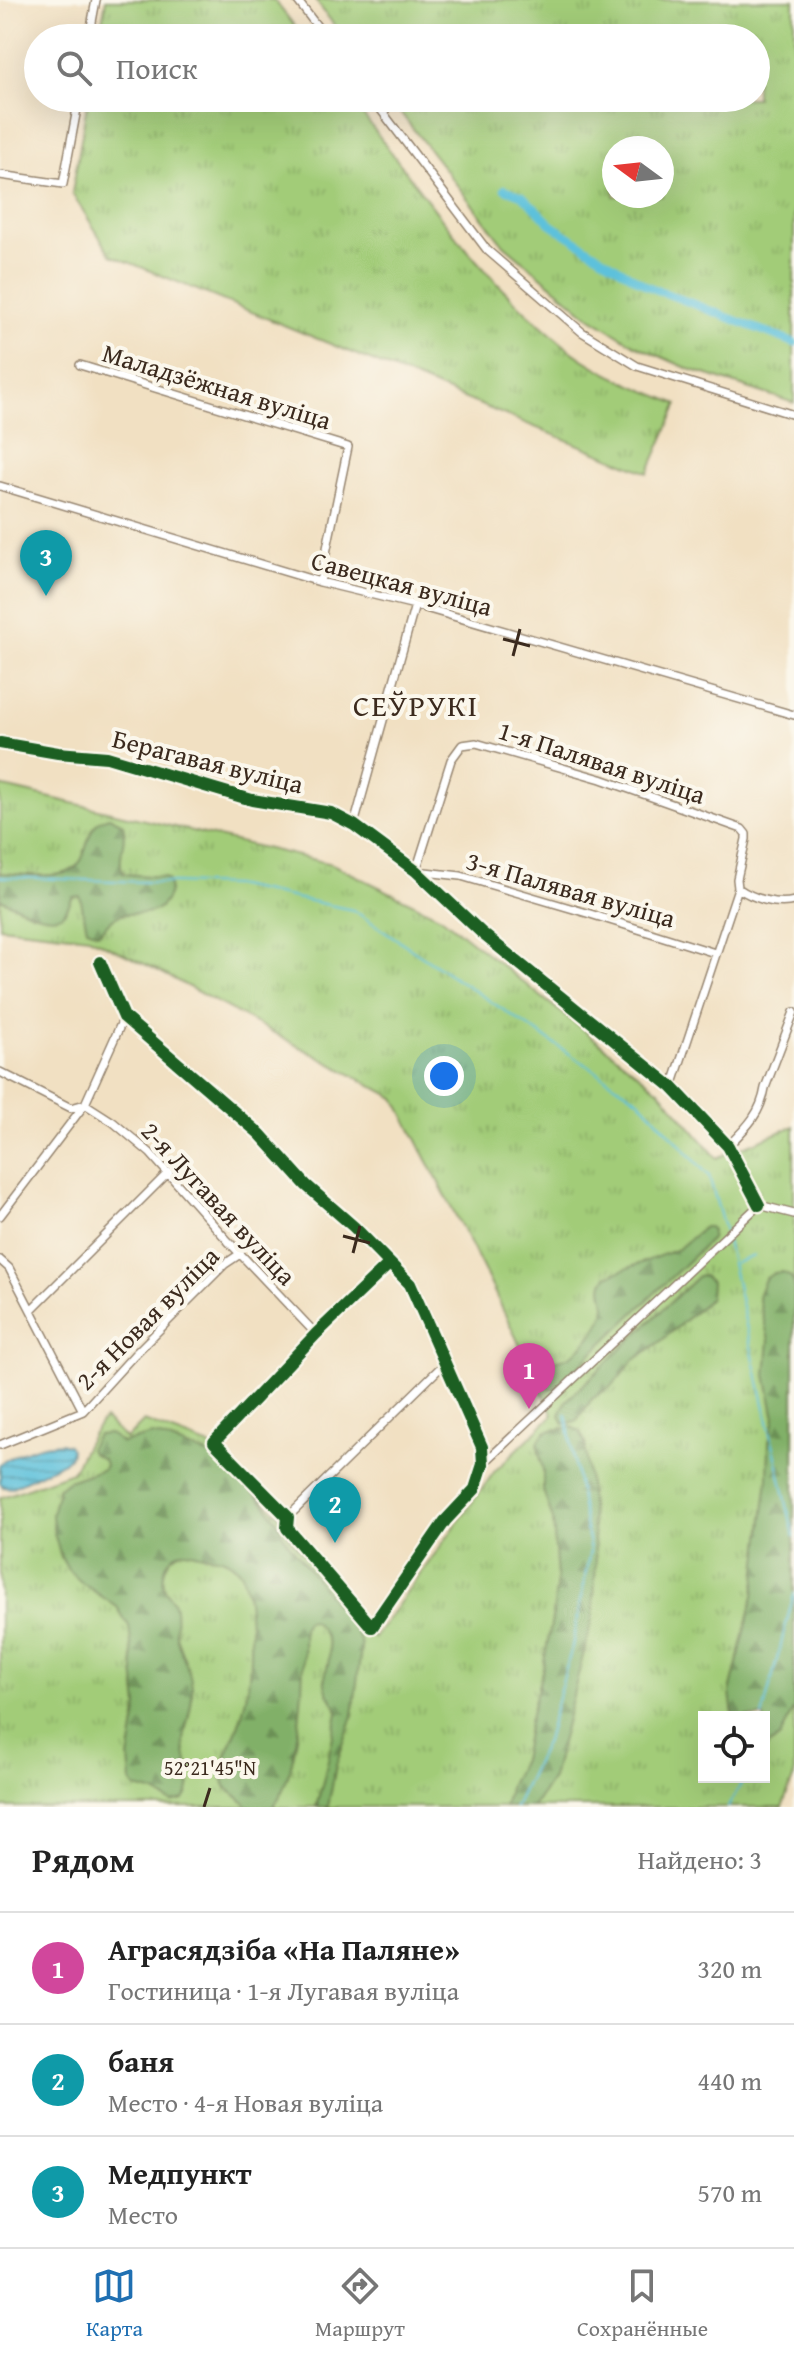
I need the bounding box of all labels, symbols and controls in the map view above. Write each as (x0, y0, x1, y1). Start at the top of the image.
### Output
search box (24, 24, 770, 112)
icon: search (52, 46, 96, 90)
text: Поиск (116, 46, 198, 90)
north arrow (602, 136, 674, 208)
street label: Маладзёжная вуліца (98, 333, 337, 440)
pin: 3 (20, 530, 72, 596)
street label: Савецкая вуліца (307, 540, 497, 626)
district label: СЕЎРУКІ (353, 683, 479, 727)
street label: 1-я Палявая вуліца (493, 710, 711, 814)
street label: Берагавая вуліца (108, 718, 308, 804)
street label: 3-я Палявая вуліца (462, 841, 681, 938)
your location (424, 1056, 464, 1096)
street label: 2-я Лугавая вуліца (132, 1112, 306, 1294)
street label: 2-я Новая вуліца (66, 1237, 228, 1399)
pin: 1 (503, 1343, 555, 1409)
pin: 2 (309, 1477, 361, 1543)
map controls (698, 1711, 770, 1783)
button: locate (698, 1711, 770, 1783)
text: 52°21'45"N (164, 1753, 256, 1782)
text: Рядом (32, 1835, 135, 1884)
text: Найдено: 3 (638, 1840, 762, 1879)
text: Аграсядзіба «На Паляне» (108, 1927, 460, 1971)
text: 1 (51, 1949, 65, 1988)
text: 320 m (697, 1949, 762, 1988)
text: Гостиница · 1-я Лугавая вуліца (108, 1971, 459, 2010)
text: баня (108, 2039, 174, 2083)
text: 2 (51, 2061, 65, 2100)
text: 440 m (697, 2061, 762, 2100)
text: Место · 4-я Новая вуліца (108, 2083, 383, 2122)
text: Медпункт (108, 2151, 252, 2195)
text: 3 (51, 2173, 65, 2212)
text: 570 m (697, 2173, 762, 2212)
text: Место (108, 2195, 178, 2234)
tab: Карта (86, 2264, 143, 2344)
tab: Маршрут (315, 2264, 405, 2344)
tab: Сохранённые (577, 2264, 708, 2344)

